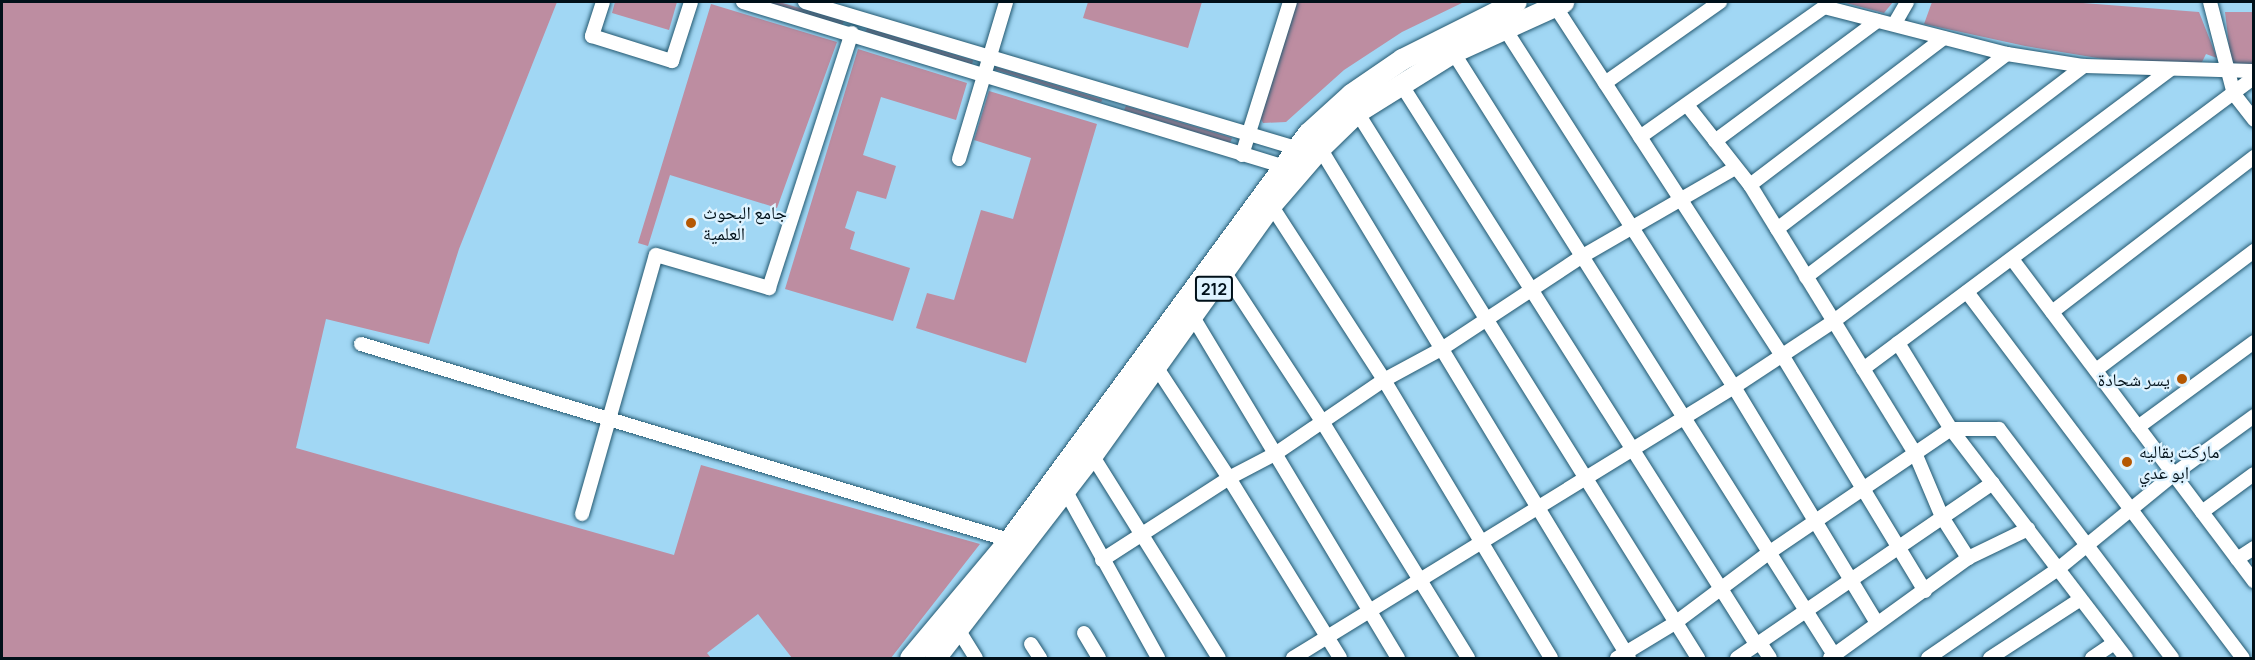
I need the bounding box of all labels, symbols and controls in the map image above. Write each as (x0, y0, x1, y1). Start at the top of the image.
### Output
place label: جامع البحوث العلمية (703, 202, 787, 244)
marker: جامع البحوث العلمية (684, 216, 698, 230)
road number: 212 (1194, 276, 1234, 302)
place label: يسر شحادة (2098, 368, 2170, 390)
marker: يسر شحادة (2175, 372, 2189, 386)
place label: ماركت بقاليه ابو عدي (2139, 441, 2219, 484)
marker: ماركت بقاليه ابو عدي (2120, 455, 2134, 469)

